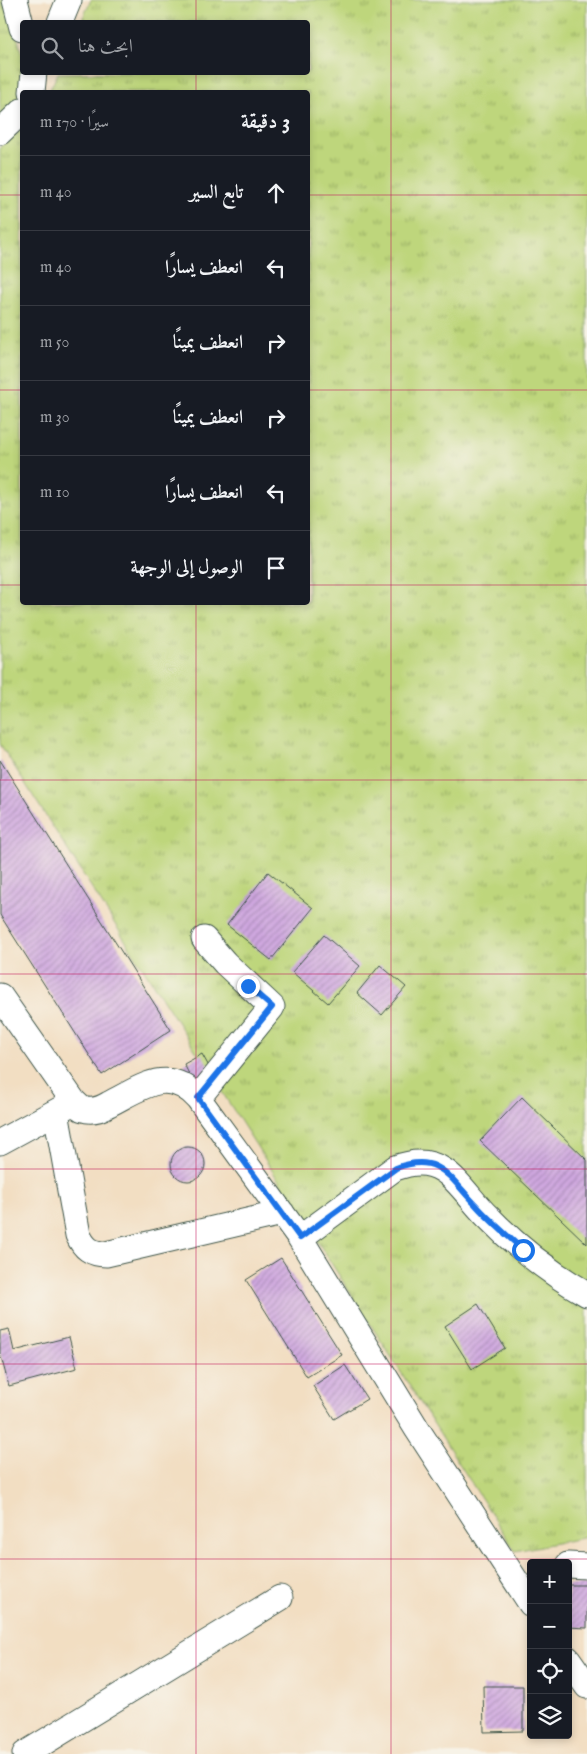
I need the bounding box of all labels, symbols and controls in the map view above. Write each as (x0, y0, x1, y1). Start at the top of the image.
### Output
search box (20, 20, 310, 75)
icon: search (38, 34, 66, 62)
text: ابحث هنا (78, 35, 133, 59)
text: 3 دقيقة (241, 109, 290, 136)
text: سيرًا · 170 m (40, 113, 109, 133)
icon: ahead (262, 179, 290, 207)
text: تابع السير (189, 181, 243, 205)
text: 40 m (40, 183, 72, 203)
icon: left (262, 254, 290, 282)
text: انعطف يسارًا (165, 256, 243, 280)
text: 40 m (40, 258, 72, 278)
icon: right (262, 329, 290, 357)
text: انعطف يمينًا (173, 331, 243, 355)
text: 50 m (40, 333, 69, 353)
icon: right (262, 404, 290, 432)
text: انعطف يمينًا (173, 406, 243, 430)
text: 30 m (40, 408, 70, 428)
icon: left (262, 479, 290, 507)
text: انعطف يسارًا (165, 481, 243, 505)
text: 10 m (40, 483, 70, 503)
icon: arrive (262, 554, 290, 582)
text: الوصول إلى الوجهة (131, 556, 243, 580)
route end (237, 975, 260, 998)
route start (512, 1239, 535, 1262)
map controls (527, 1559, 572, 1739)
button: + (527, 1559, 572, 1604)
button: − (527, 1604, 572, 1649)
button: locate (527, 1649, 572, 1694)
button: layers (527, 1694, 572, 1739)

